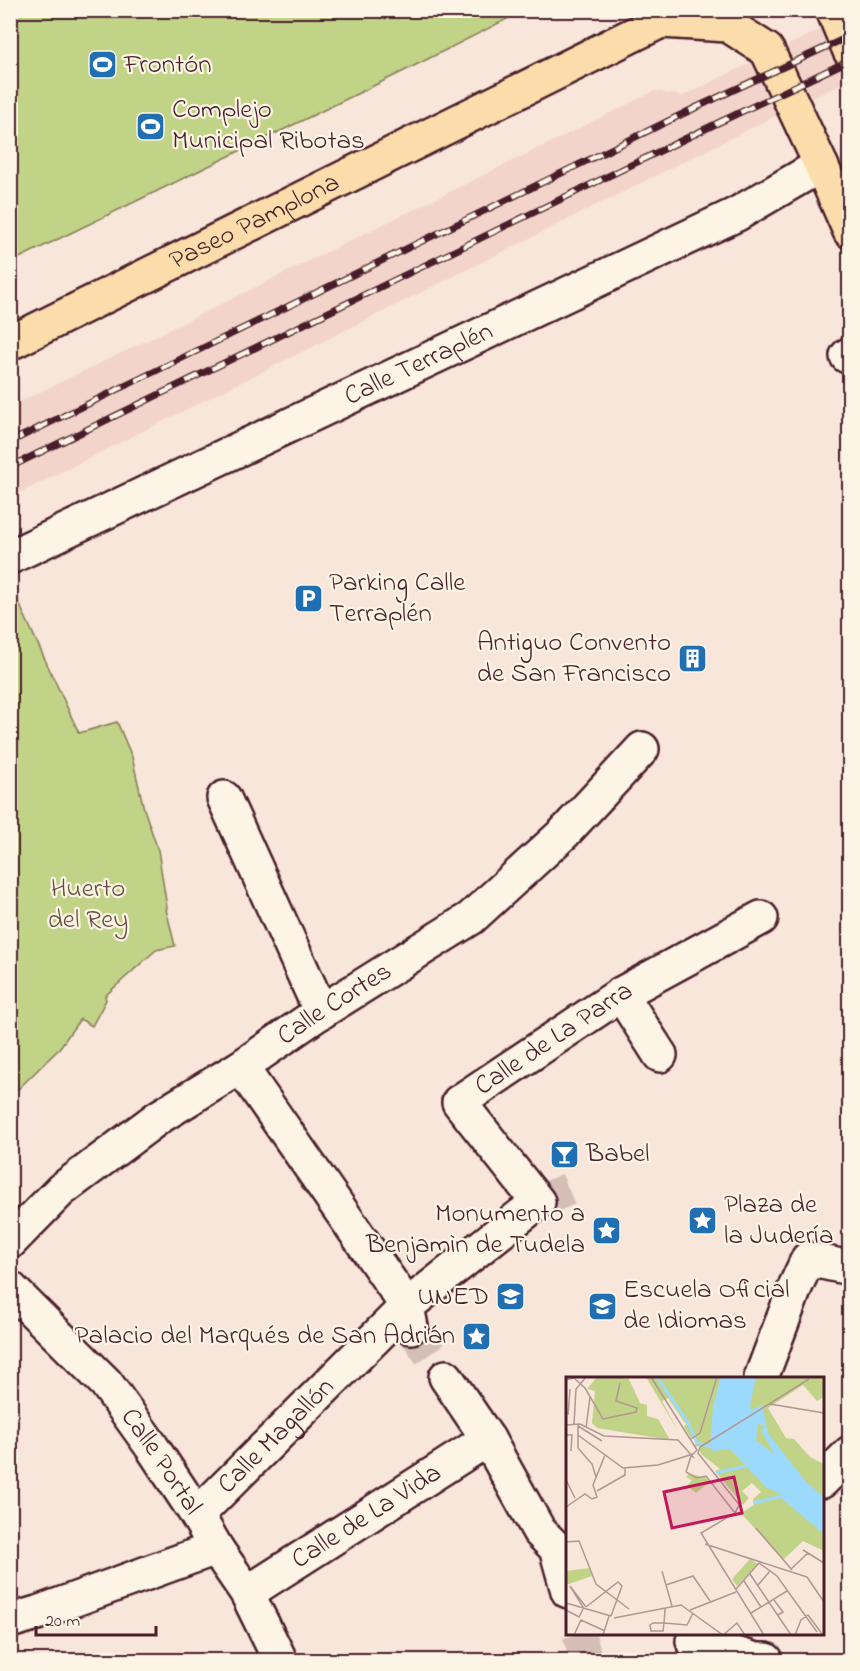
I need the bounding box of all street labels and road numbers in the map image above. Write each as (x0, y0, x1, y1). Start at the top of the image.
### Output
street label: Paseo Pamplona (163, 163, 346, 280)
street label: Calle Terraplén (338, 312, 500, 416)
street label: Calle Cortes (269, 953, 400, 1056)
street label: Calle de La Parra (467, 972, 640, 1106)
street label: Calle Magallón (209, 1369, 344, 1503)
street label: Calle Portal (111, 1400, 211, 1523)
street label: Calle de La Vida (284, 1454, 449, 1579)

